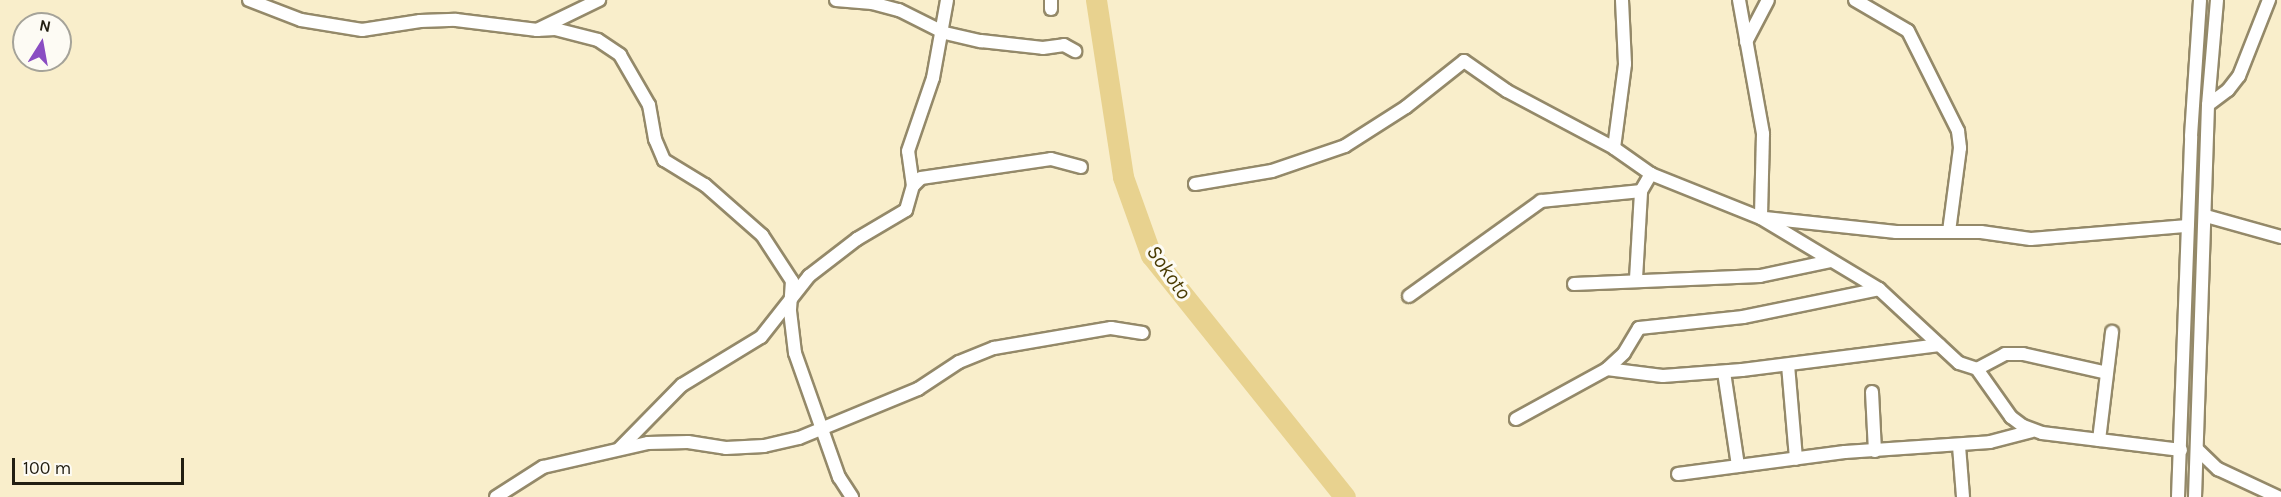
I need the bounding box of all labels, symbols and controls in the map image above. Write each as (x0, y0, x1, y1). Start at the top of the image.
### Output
north arrow (12, 12, 72, 72)
text: N (38, 15, 53, 36)
water label: Sokoto (1141, 240, 1197, 304)
scale bar (15, 446, 188, 484)
text: 100 m (23, 457, 71, 479)

